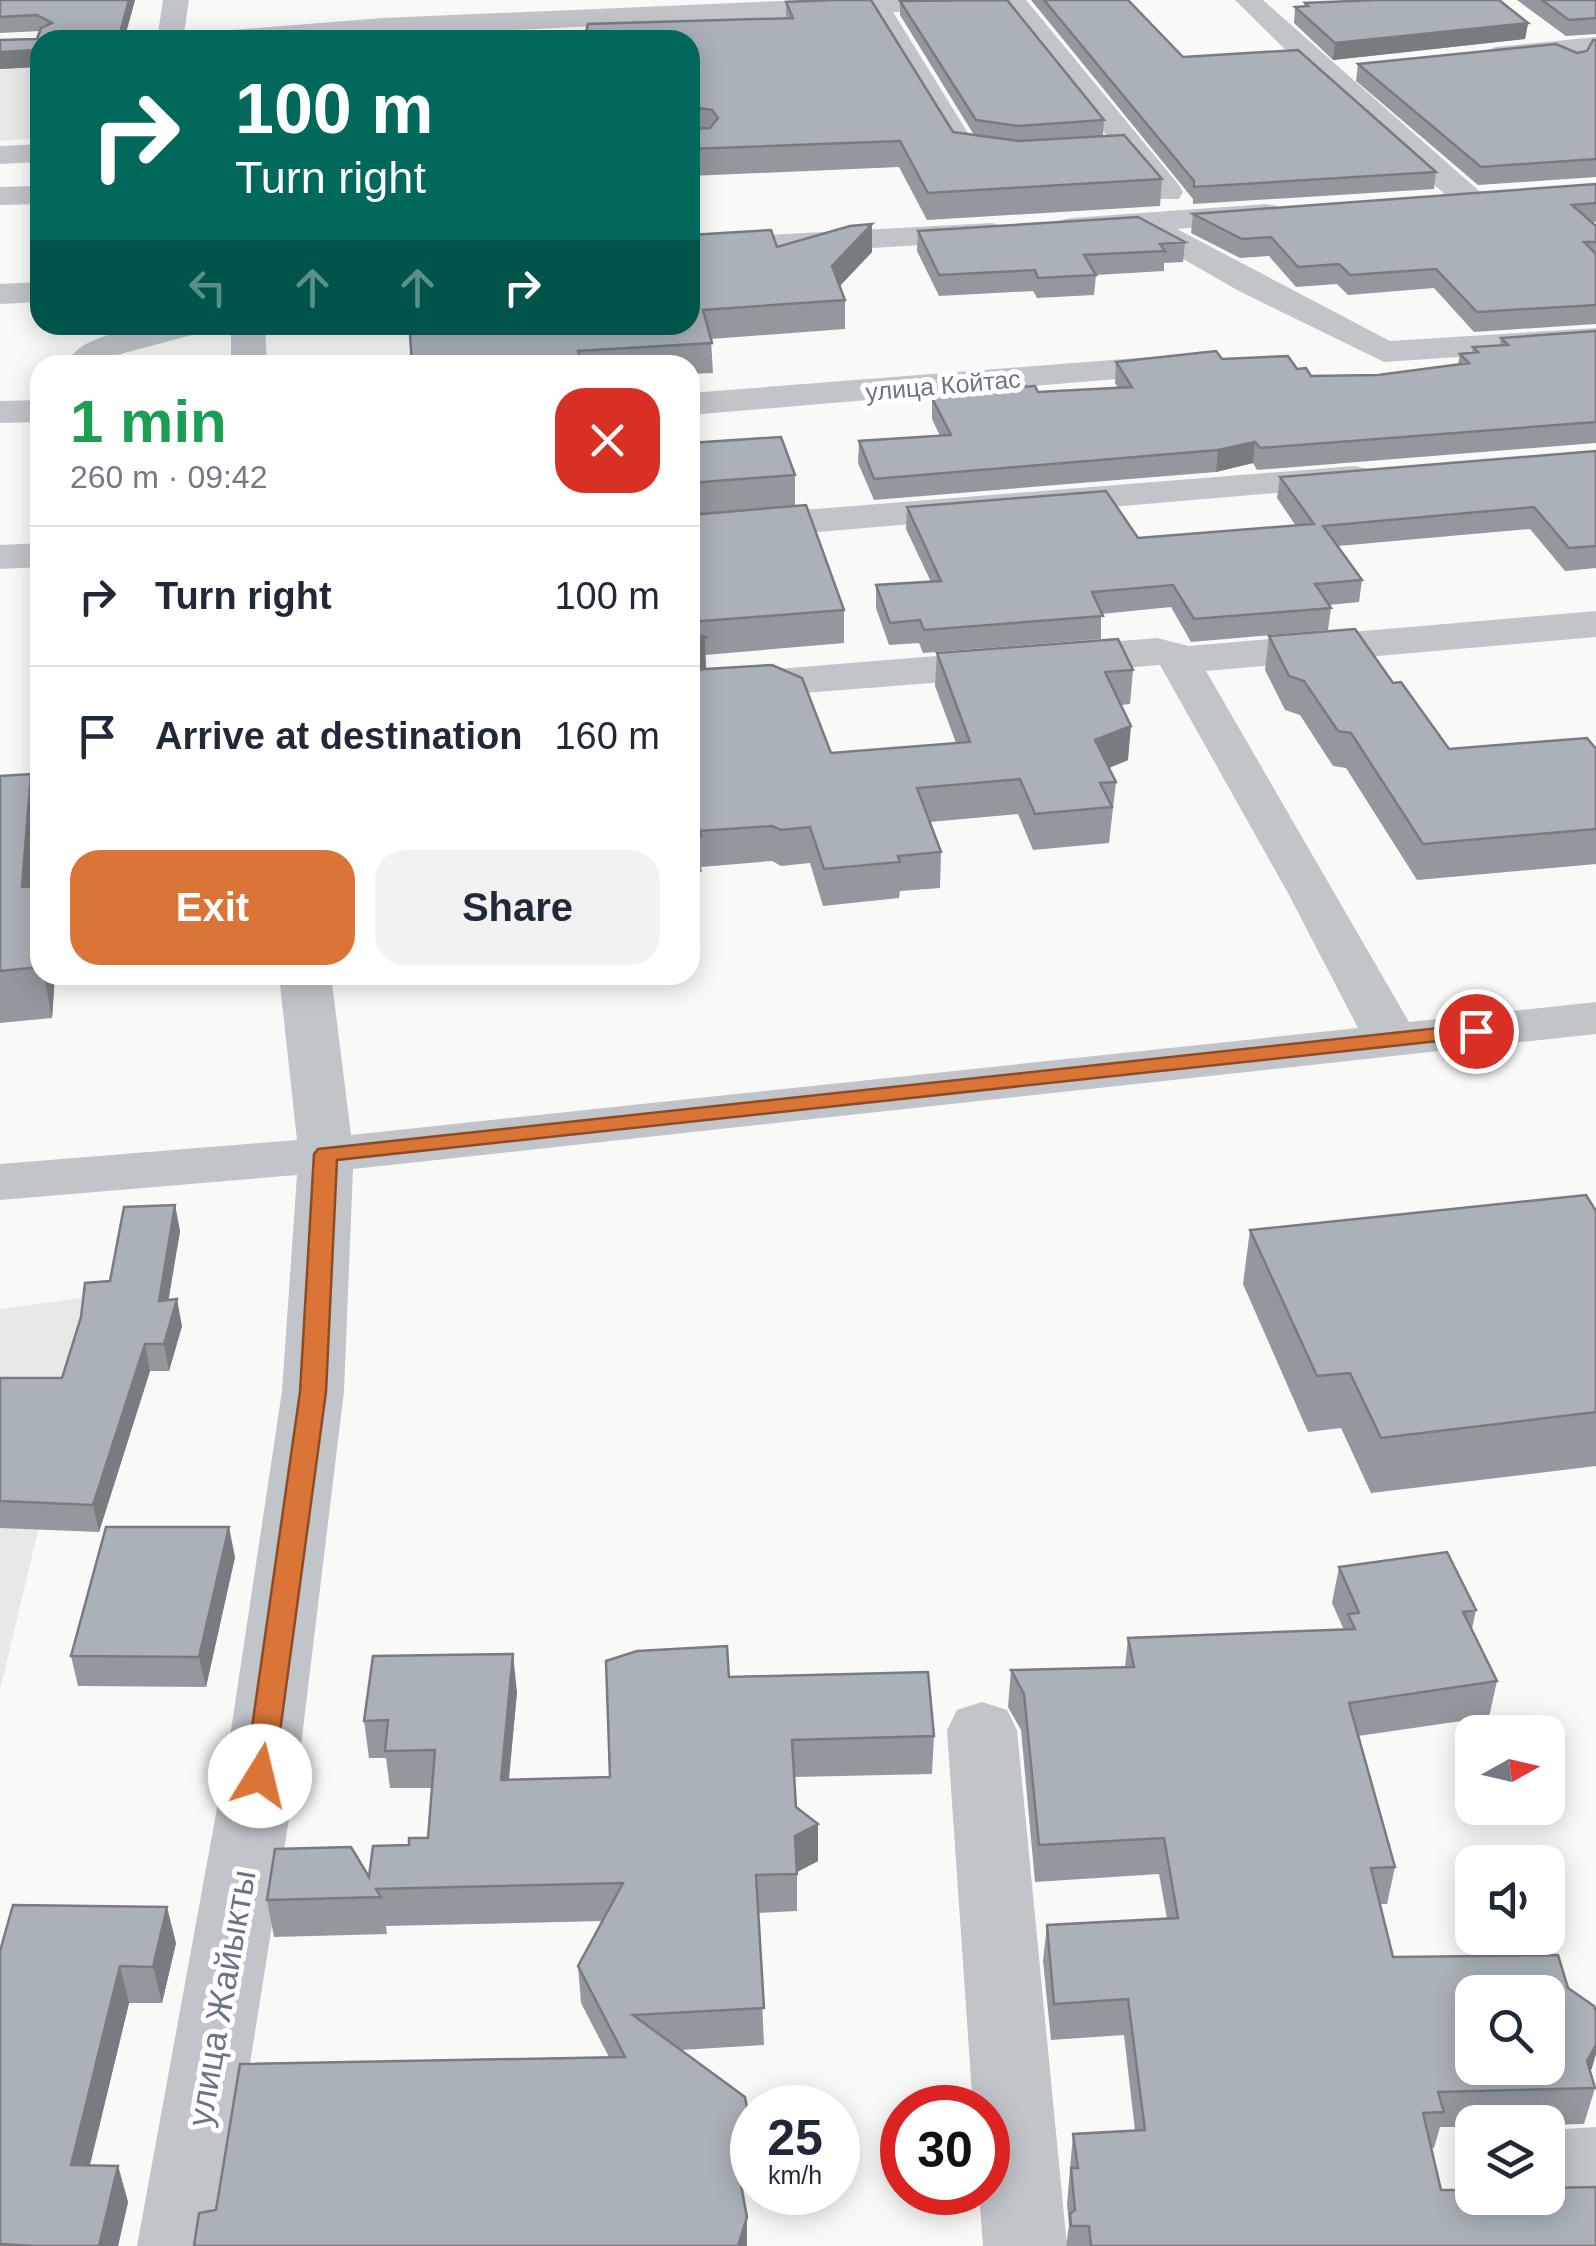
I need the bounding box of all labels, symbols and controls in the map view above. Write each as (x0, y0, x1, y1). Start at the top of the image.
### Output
icon: right (70, 70, 200, 200)
text: 100 m (235, 70, 433, 148)
text: Turn right (235, 152, 426, 203)
icon: left (180, 260, 235, 315)
icon: ahead (285, 260, 340, 315)
icon: ahead (390, 260, 445, 315)
icon: right (495, 260, 550, 315)
street label: улица Койтас (864, 364, 1022, 406)
text: 1 min (70, 388, 227, 455)
button: close (555, 388, 660, 493)
text: 260 m · 09:42 (70, 459, 267, 495)
icon: right (70, 569, 125, 624)
text: Turn right (155, 575, 332, 617)
text: 100 m (554, 575, 660, 617)
icon: arrive (70, 709, 125, 764)
text: Arrive at destination (155, 715, 522, 757)
text: 160 m (554, 715, 660, 757)
button: Exit (70, 850, 355, 965)
button: Share (375, 850, 660, 965)
pin (1434, 989, 1519, 1074)
icon: arrive (1449, 1004, 1504, 1059)
north arrow (1455, 1715, 1565, 1825)
map controls (1455, 1715, 1565, 2215)
position arrow (208, 1724, 312, 1828)
button: sound (1455, 1845, 1565, 1955)
street label: улица Жайыкты (179, 1867, 263, 2129)
button: search (1455, 1975, 1565, 2085)
speed limit sign: 30 (880, 2085, 1010, 2215)
button: layers (1455, 2105, 1565, 2215)
text: 25 (767, 2110, 823, 2166)
text: km/h (768, 2161, 822, 2189)

